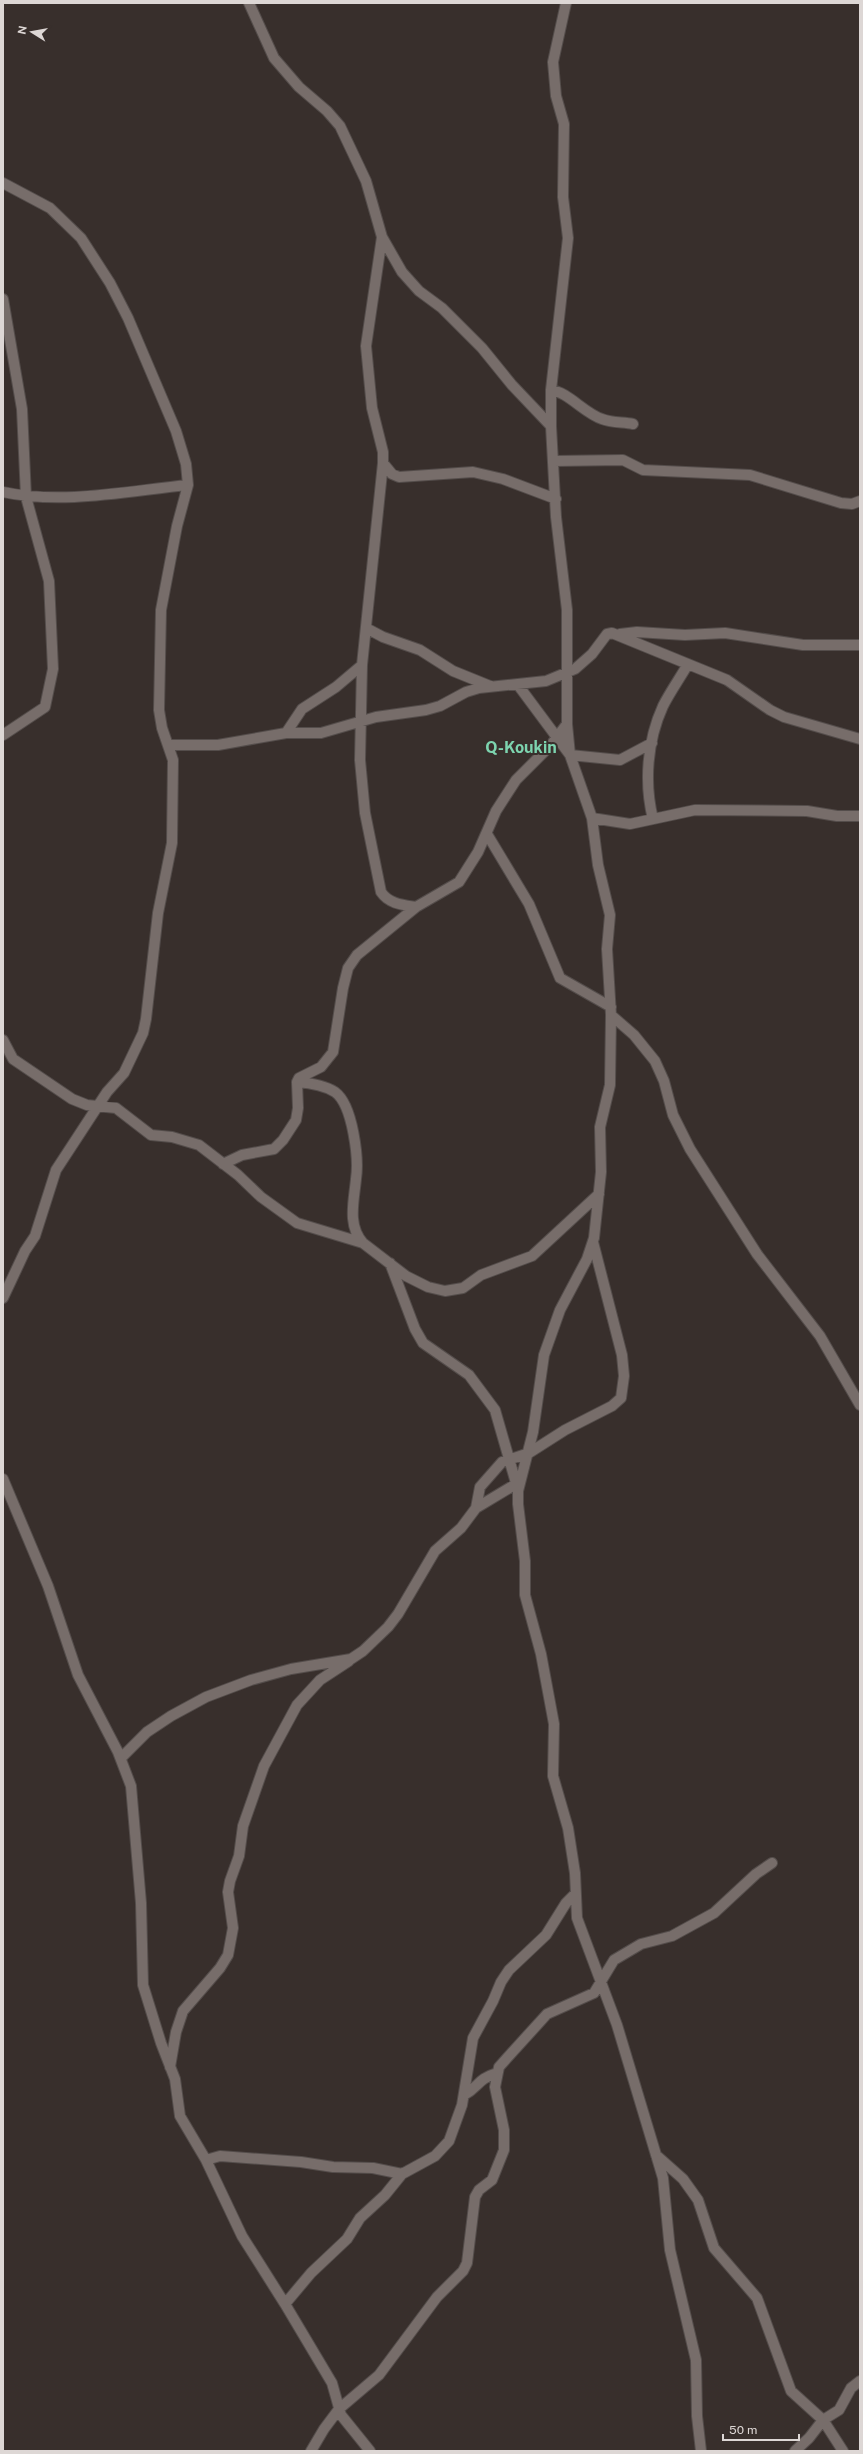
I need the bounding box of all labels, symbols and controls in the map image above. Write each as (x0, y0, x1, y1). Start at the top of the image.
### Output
north arrow (12, 12, 52, 52)
text: N (15, 25, 29, 35)
district label: Q-Koukin (485, 738, 557, 757)
scale bar (723, 2416, 799, 2442)
text: 50 m (729, 2423, 757, 2437)

